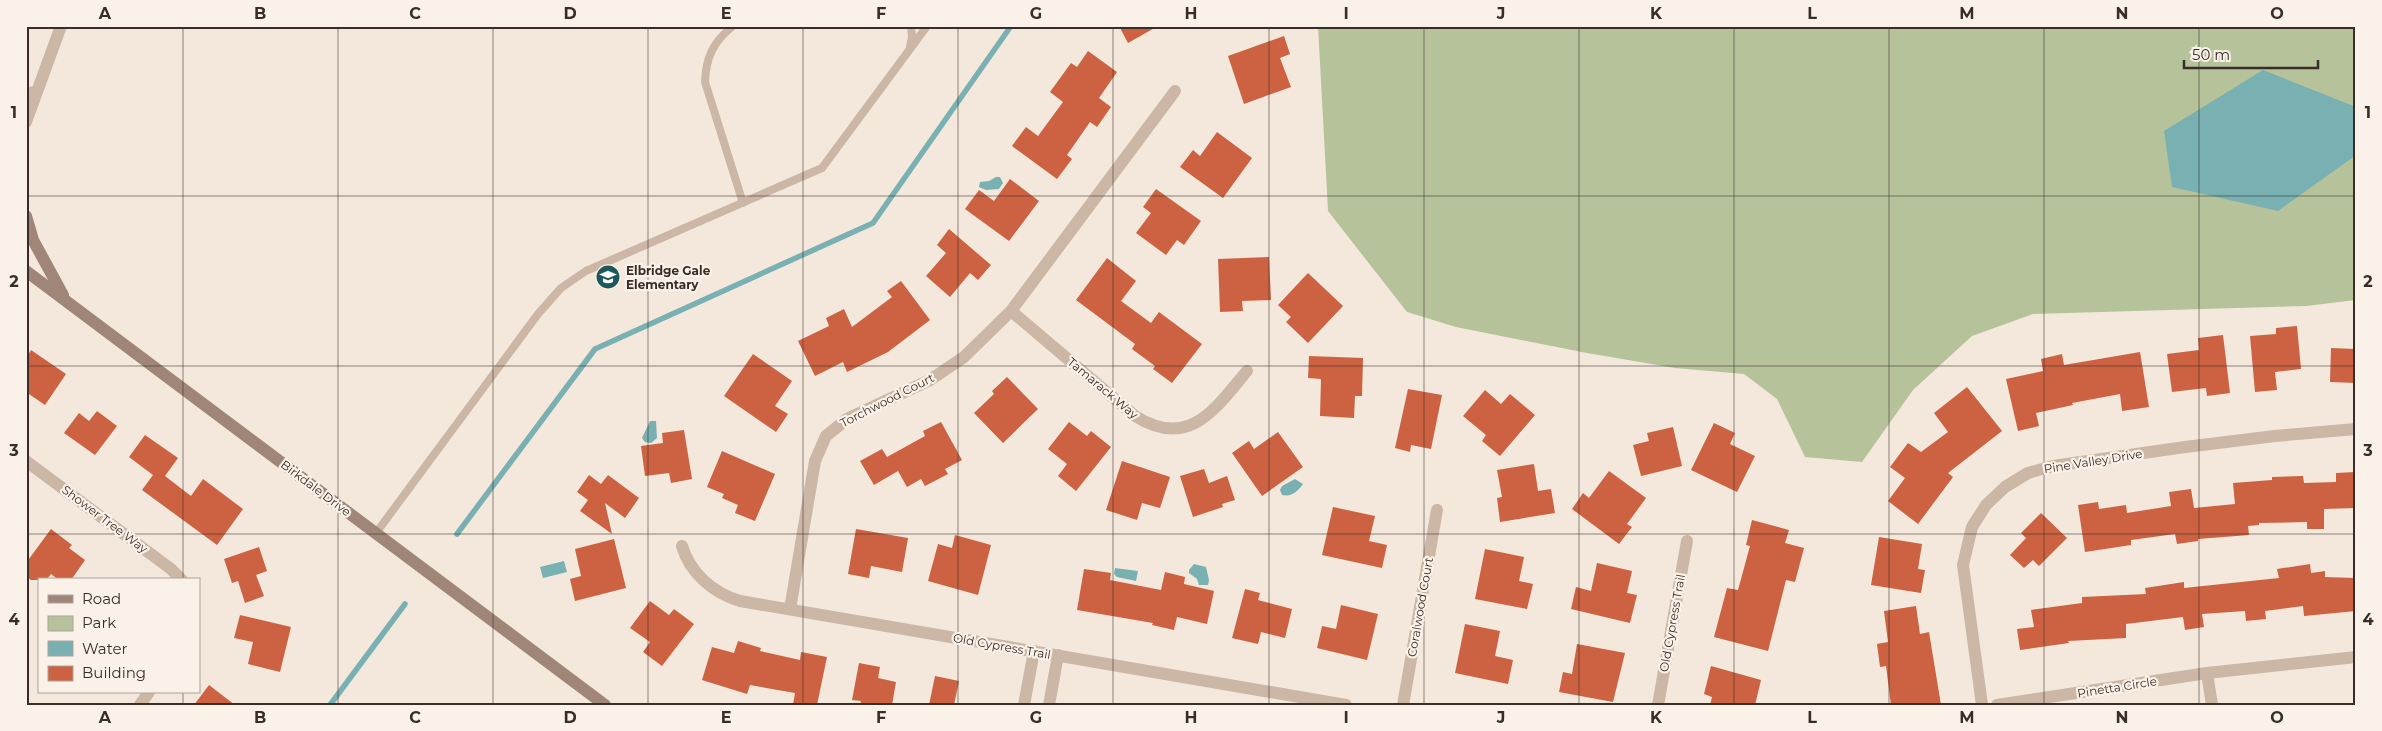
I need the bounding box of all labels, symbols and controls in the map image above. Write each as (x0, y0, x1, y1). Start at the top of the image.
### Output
text: A (98, 4, 112, 23)
text: B (254, 4, 266, 23)
text: C (409, 4, 421, 23)
text: D (563, 4, 577, 23)
text: E (721, 4, 731, 23)
text: F (876, 4, 886, 23)
text: G (1030, 4, 1042, 23)
text: H (1185, 4, 1197, 23)
text: I (1343, 4, 1349, 23)
text: J (1496, 4, 1505, 23)
text: K (1650, 4, 1663, 23)
text: L (1807, 4, 1817, 23)
text: M (1959, 4, 1975, 23)
text: N (2116, 4, 2128, 23)
text: O (2270, 4, 2284, 23)
scale bar (2184, 38, 2318, 70)
text: 50 m (2192, 45, 2230, 64)
text: 1 (11, 103, 17, 122)
text: 1 (2365, 103, 2371, 122)
place label: Elbridge Gale Elementary (626, 263, 711, 292)
school or university icon: Elbridge Gale Elementary (595, 264, 621, 290)
text: 2 (9, 272, 19, 291)
text: 2 (2363, 272, 2373, 291)
street label: Tamarack Way (1065, 354, 1142, 422)
street label: Torchwood Court (838, 370, 937, 430)
text: 3 (8, 441, 19, 460)
text: 3 (2362, 441, 2373, 460)
street label: Pine Valley Drive (2043, 446, 2143, 476)
street label: Birkdale Drive (278, 457, 354, 519)
street label: Shower Tree Way (59, 482, 151, 556)
street label: Coralwood Court (1404, 556, 1436, 658)
street label: Old Cypress Trail (1656, 573, 1688, 673)
legend (38, 578, 200, 694)
text: Road (82, 589, 121, 608)
text: 4 (8, 610, 20, 629)
text: 4 (2362, 610, 2374, 629)
text: Park (82, 613, 116, 632)
street label: Old Cypress Trail (952, 630, 1052, 662)
text: Water (82, 639, 128, 658)
text: Building (82, 663, 146, 682)
street label: Pinetta Circle (2076, 673, 2158, 701)
text: A (98, 708, 112, 727)
text: B (254, 708, 266, 727)
text: C (409, 708, 421, 727)
text: D (563, 708, 577, 727)
text: E (721, 708, 731, 727)
text: F (876, 708, 886, 727)
text: G (1030, 708, 1042, 727)
text: H (1185, 708, 1197, 727)
text: I (1343, 708, 1349, 727)
text: J (1496, 708, 1505, 727)
text: K (1650, 708, 1663, 727)
text: L (1807, 708, 1817, 727)
text: M (1959, 708, 1975, 727)
text: N (2116, 708, 2128, 727)
text: O (2270, 708, 2284, 727)

